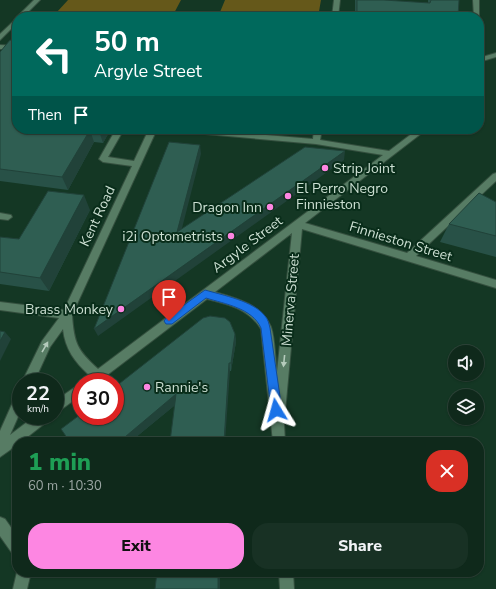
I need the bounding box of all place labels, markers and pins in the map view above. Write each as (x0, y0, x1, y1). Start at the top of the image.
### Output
place label: Strip Joint (333, 159, 395, 178)
marker: Strip Joint (320, 163, 330, 173)
place label: El Perro Negro Finnieston (296, 179, 388, 214)
marker: El Perro Negro Finnieston (283, 191, 293, 201)
place label: Dragon Inn (192, 198, 262, 217)
marker: Dragon Inn (265, 202, 275, 212)
place label: i2i Optometrists (122, 227, 223, 246)
marker: i2i Optometrists (226, 231, 236, 241)
pin (152, 280, 186, 321)
place label: Brass Monkey (25, 300, 114, 319)
marker: Brass Monkey (116, 304, 126, 314)
place label: Rannie's (155, 378, 208, 397)
marker: Rannie's (142, 382, 152, 392)

